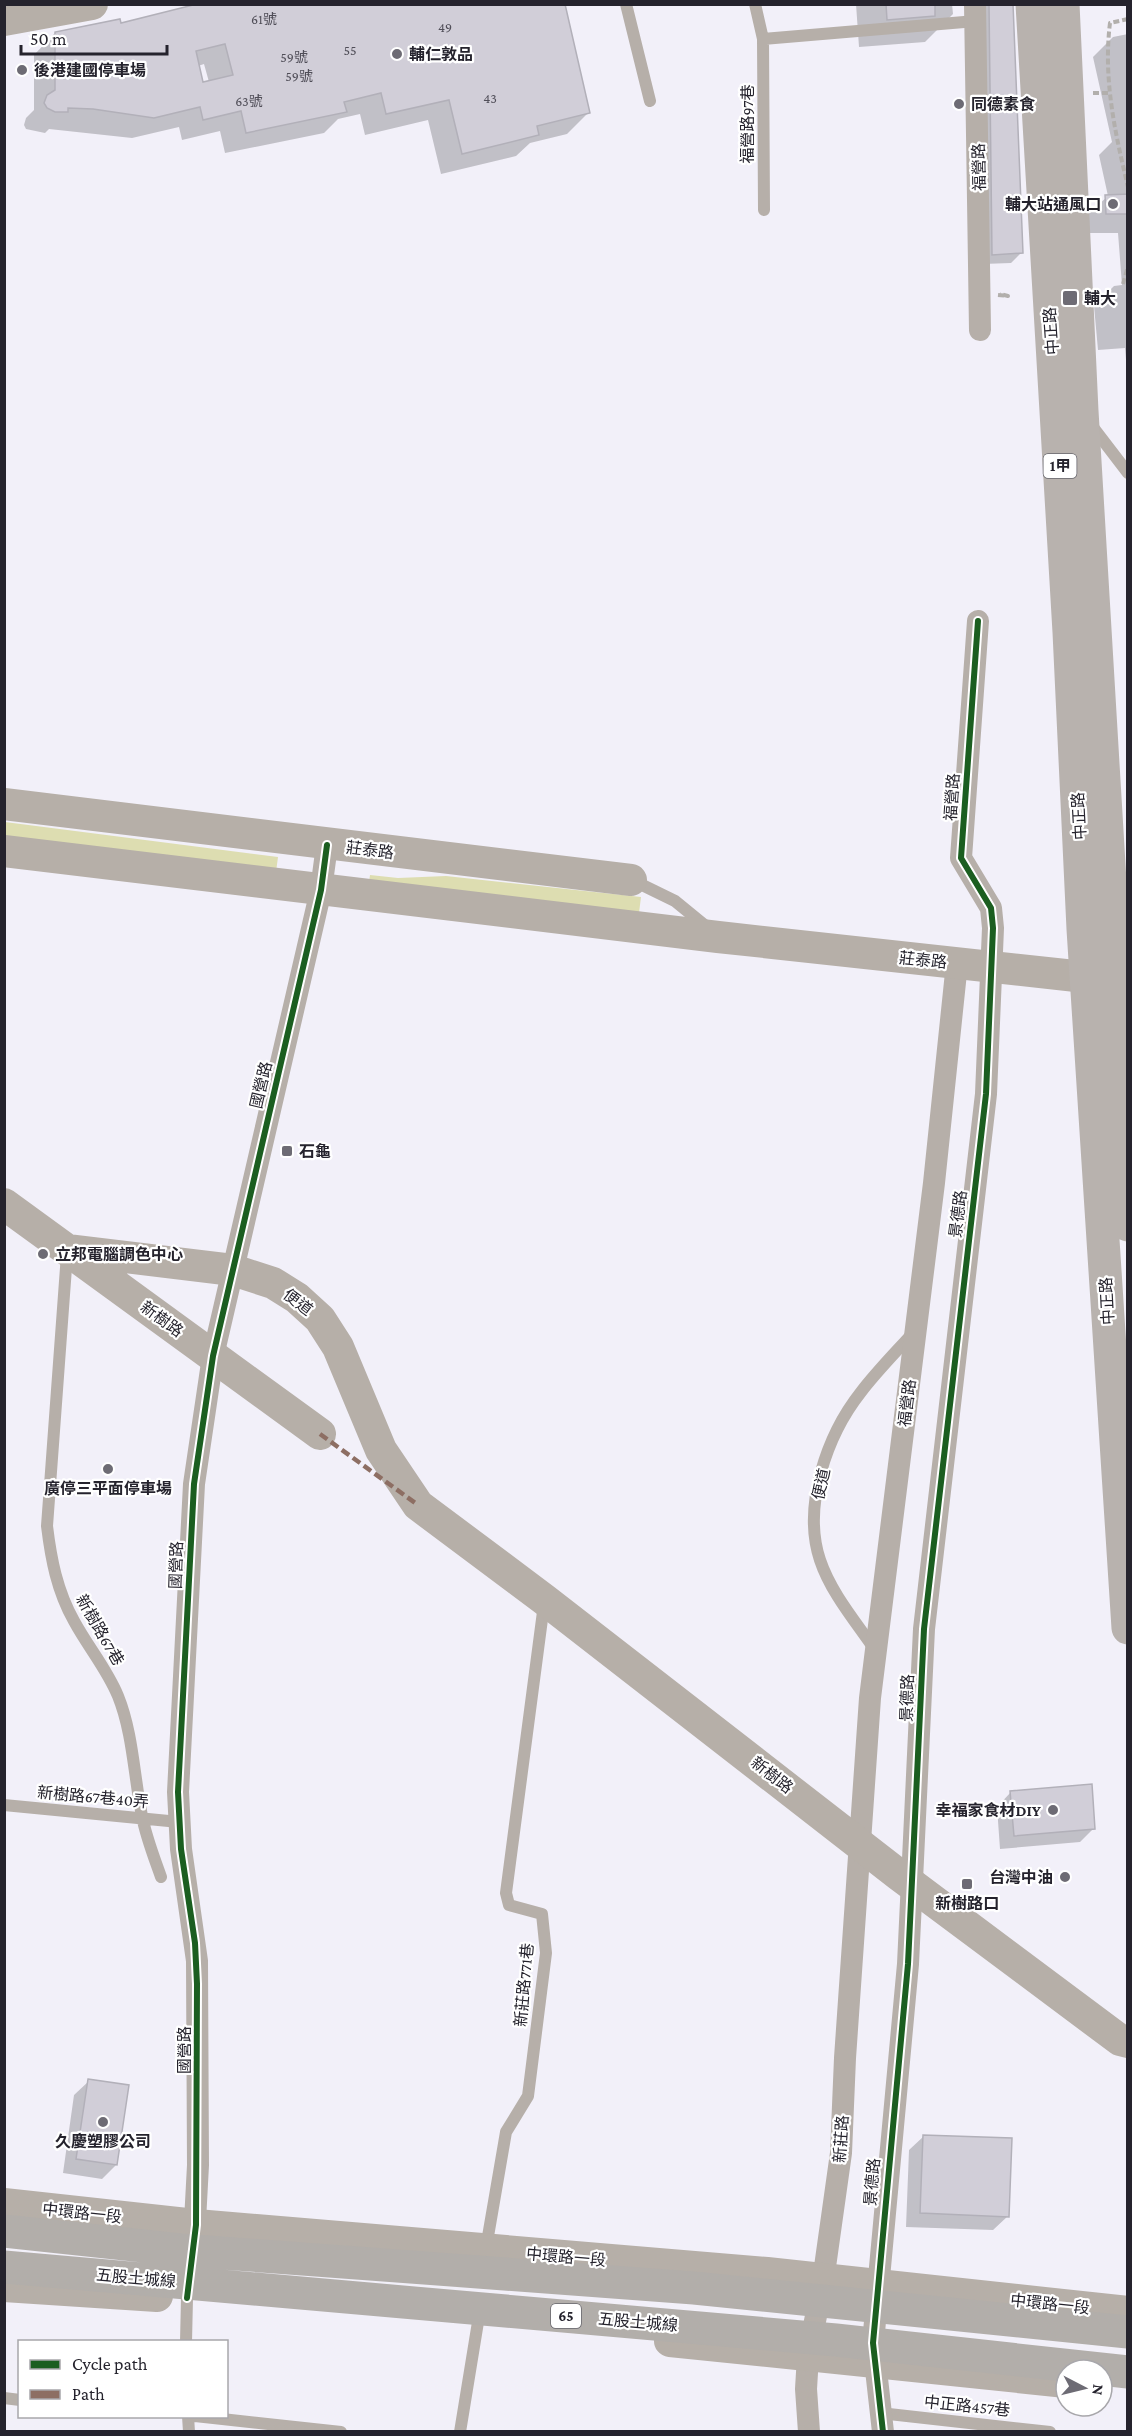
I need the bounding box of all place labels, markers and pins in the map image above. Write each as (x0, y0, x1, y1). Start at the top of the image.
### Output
place label: 輔仁敦品 (409, 45, 473, 63)
marker: 輔仁敦品 (390, 47, 404, 61)
place label: 後港建國停車場 (34, 62, 146, 79)
marker: 後港建國停車場 (15, 63, 29, 77)
place label: 同德素食 (971, 95, 1035, 113)
marker: 同德素食 (952, 97, 966, 111)
place label: 輔大站通風口 (1005, 195, 1101, 213)
marker: 輔大站通風口 (1106, 197, 1120, 211)
marker: 輔大 (1061, 289, 1079, 307)
place label: 輔大 (1084, 289, 1116, 307)
place label: 石龜 (299, 1143, 331, 1160)
marker: 石龜 (280, 1144, 294, 1158)
place label: 立邦電腦調色中心 (55, 1246, 183, 1263)
marker: 立邦電腦調色中心 (36, 1247, 50, 1261)
marker: 廣停三平面停車場 (101, 1462, 115, 1476)
place label: 廣停三平面停車場 (44, 1480, 172, 1497)
place label: 幸福家食材DIY (935, 1801, 1042, 1819)
marker: 幸福家食材DIY (1046, 1803, 1060, 1817)
place label: 台灣中油 (989, 1869, 1053, 1886)
marker: 台灣中油 (1058, 1870, 1072, 1884)
marker: 新樹路口 (960, 1877, 974, 1891)
place label: 新樹路口 (935, 1894, 999, 1912)
marker: 久慶塑膠公司 (96, 2115, 110, 2129)
place label: 久慶塑膠公司 (55, 2132, 151, 2150)

